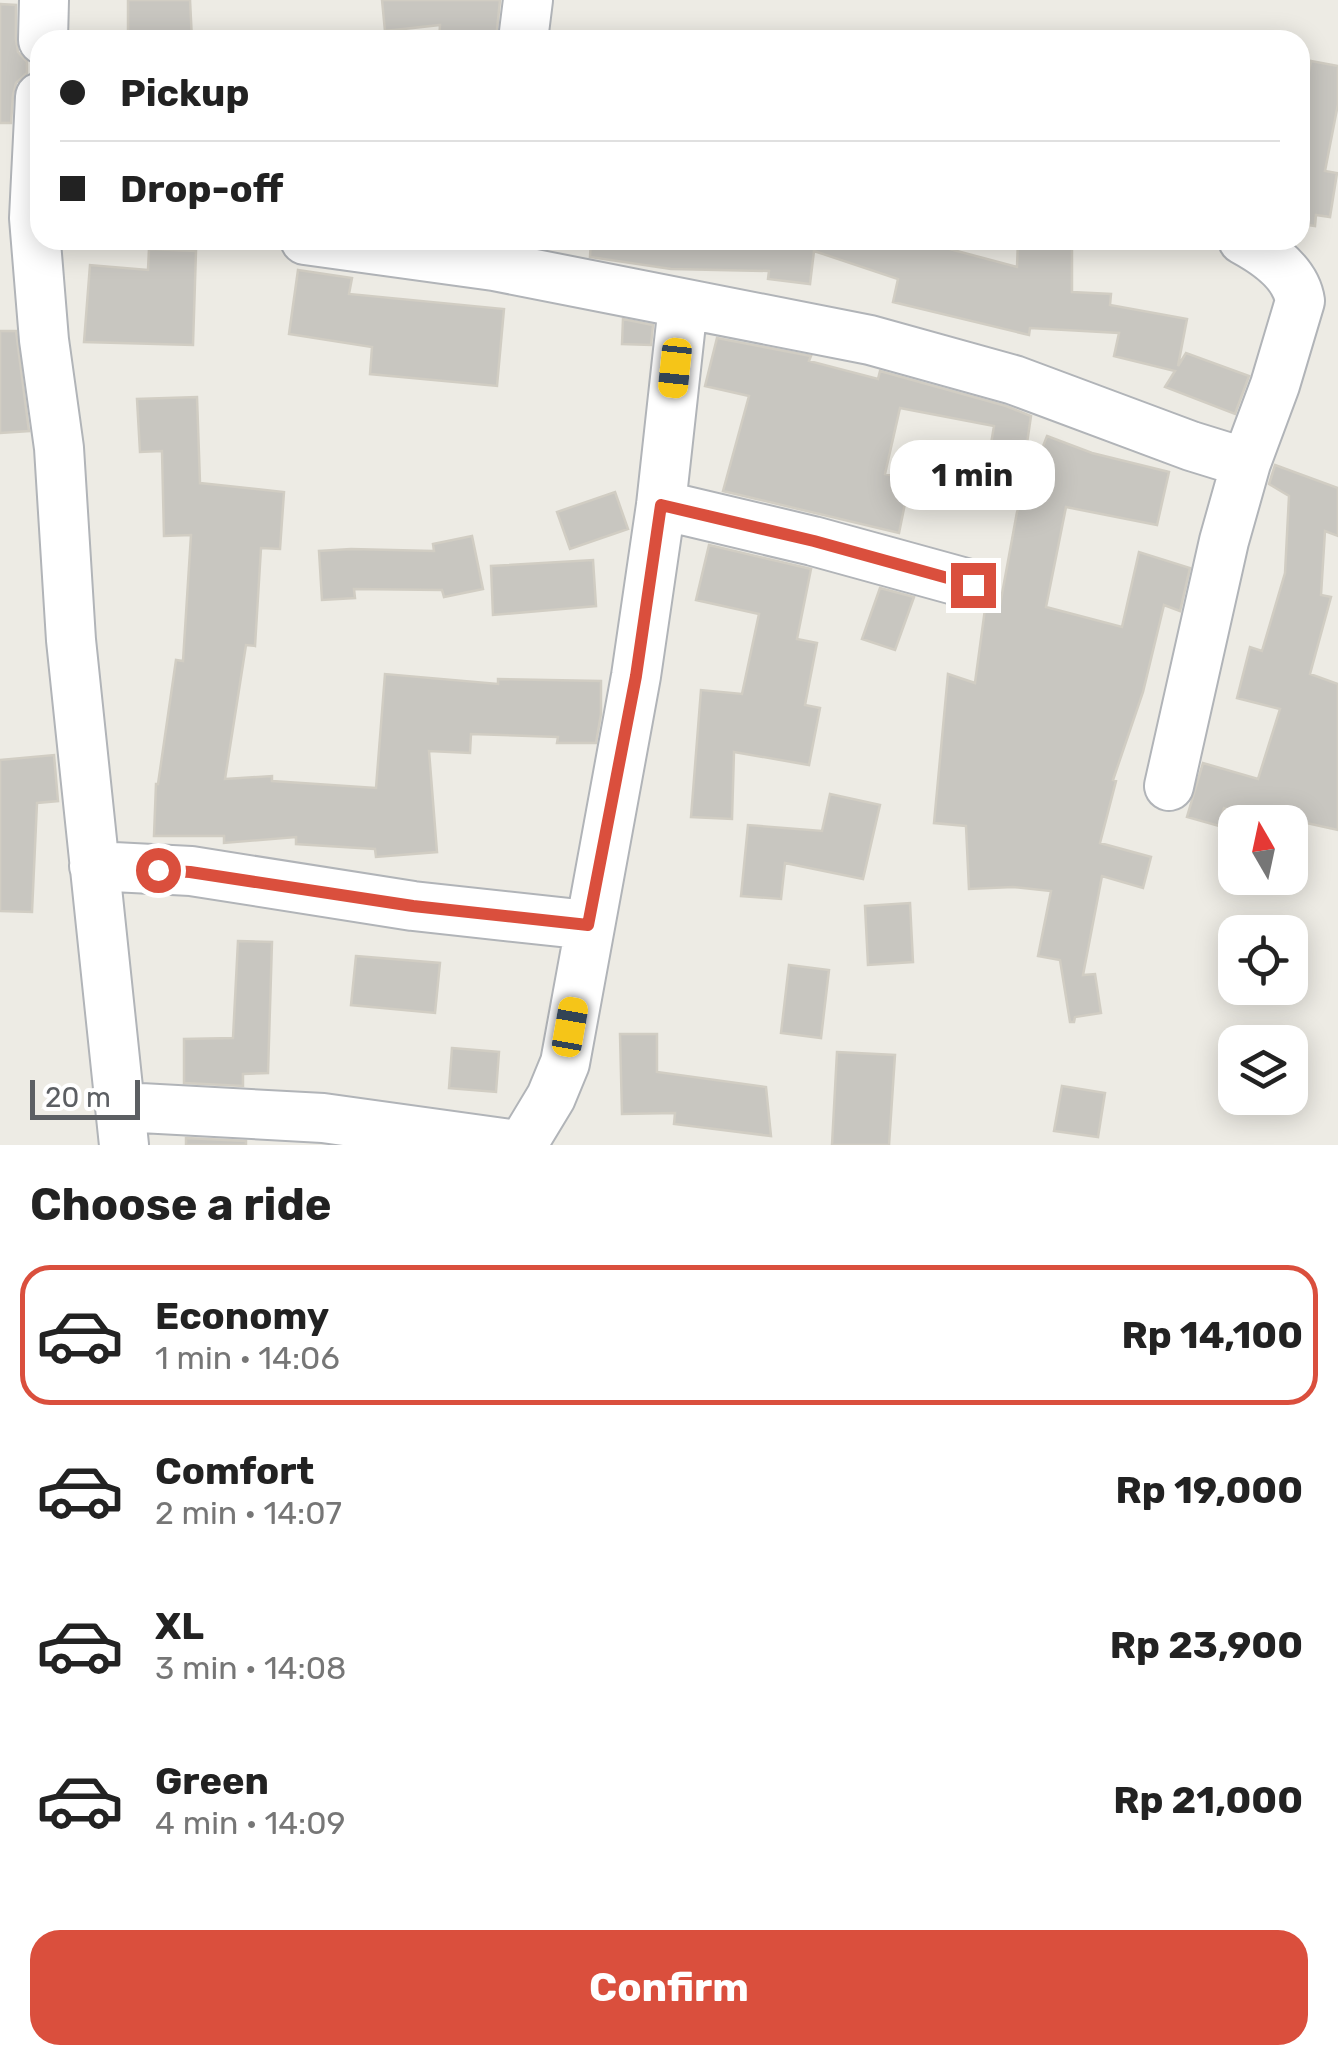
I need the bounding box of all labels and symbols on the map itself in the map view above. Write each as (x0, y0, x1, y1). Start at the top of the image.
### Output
car (657, 337, 693, 399)
callout: 1 min (890, 440, 1056, 510)
route end (951, 563, 996, 608)
north arrow (1218, 805, 1308, 895)
route start (136, 848, 181, 893)
car (550, 995, 590, 1059)
scale bar (30, 1075, 140, 1120)

